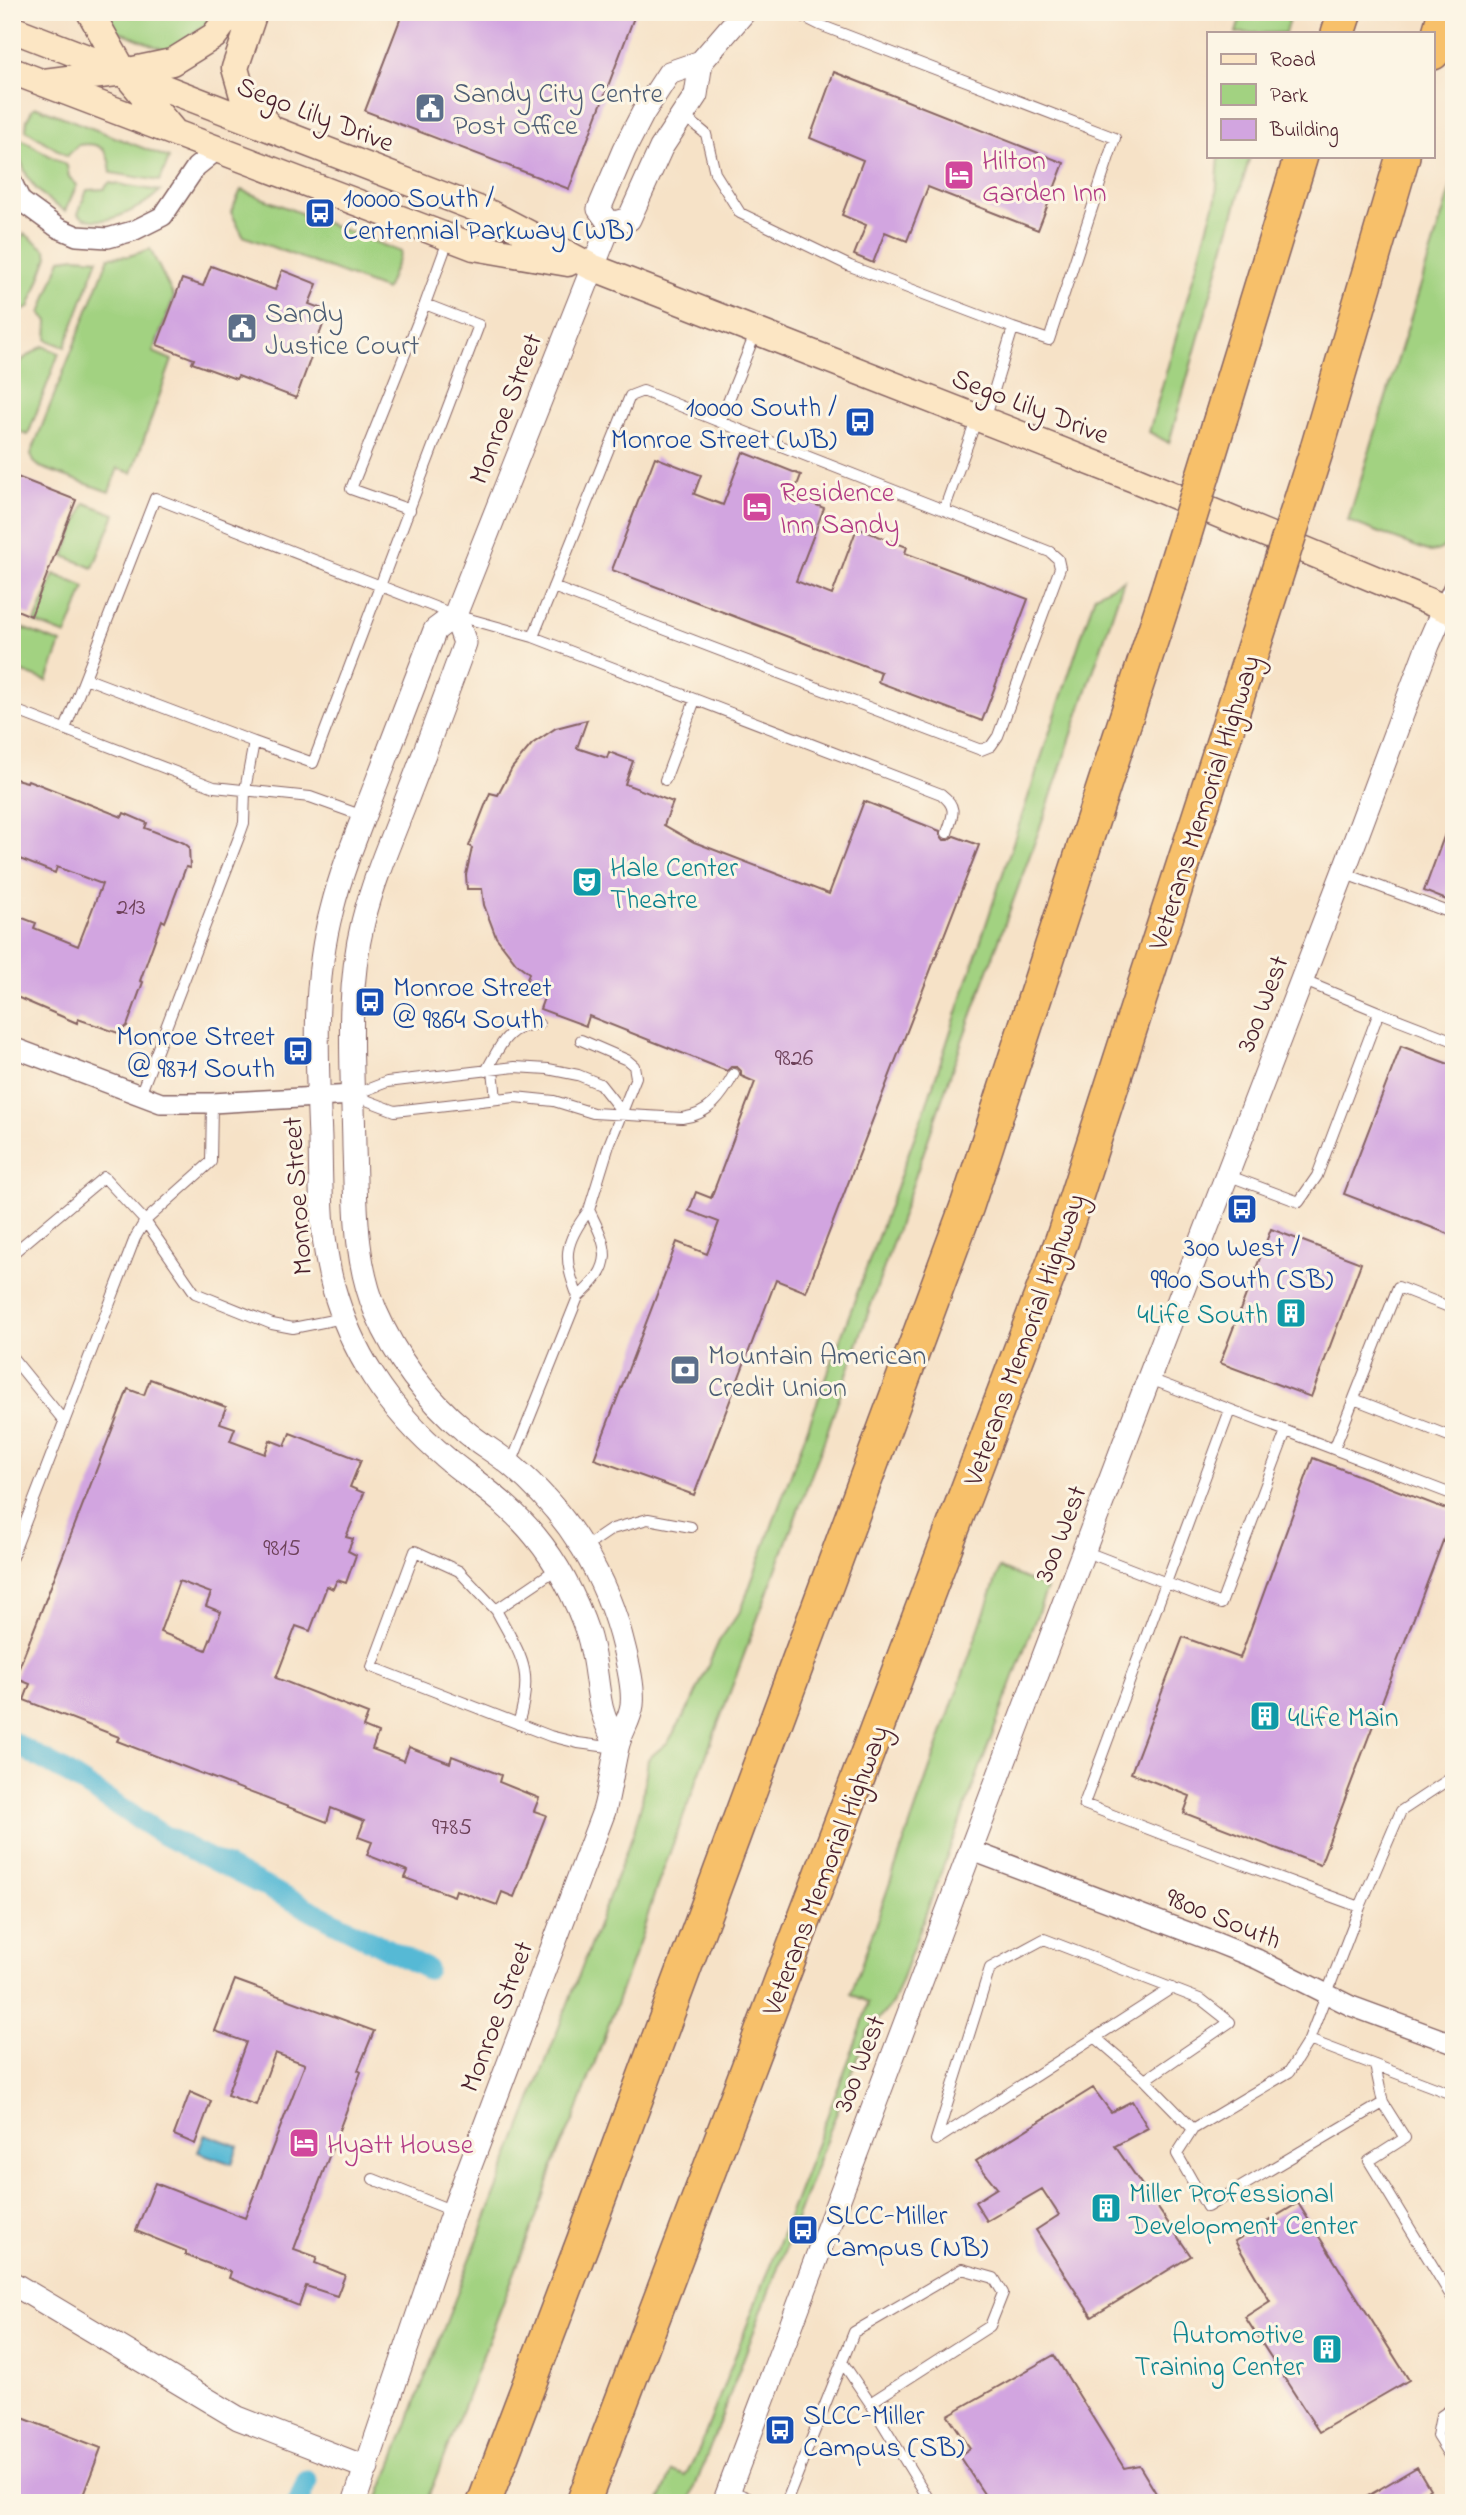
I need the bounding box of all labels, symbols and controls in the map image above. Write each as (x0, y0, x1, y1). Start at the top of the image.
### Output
legend (1207, 32, 1434, 158)
text: Road (1270, 46, 1316, 76)
street label: Sego Lily Drive (230, 67, 400, 165)
place label: Sandy City Centre Post Office (453, 75, 663, 148)
text: Park (1270, 82, 1309, 112)
public building icon: Sandy City Centre Post Office (413, 91, 447, 125)
text: Building (1269, 116, 1339, 148)
place label: Hilton Garden Inn (982, 142, 1107, 215)
hotel icon: Hilton Garden Inn (942, 158, 976, 192)
place label: 10000 South / Centennial Parkway (WB) (343, 180, 633, 253)
bus stop icon: 10000 South / Centennial Parkway (WB) (303, 196, 337, 230)
place label: Sandy Justice Court (265, 295, 419, 368)
public building icon: Sandy Justice Court (225, 311, 259, 345)
street label: Monroe Street (460, 328, 555, 491)
street label: Sego Lily Drive (945, 359, 1115, 457)
place label: 10000 South / Monroe Street (WB) (611, 389, 837, 462)
bus stop icon: 10000 South / Monroe Street (WB) (843, 405, 877, 439)
place label: Residence Inn Sandy (780, 474, 899, 547)
hotel icon: Residence Inn Sandy (740, 490, 774, 524)
street label: Veterans Memorial Highway (1139, 650, 1273, 957)
place label: Hale Center Theatre (610, 849, 738, 922)
theatre icon: Hale Center Theatre (570, 865, 604, 899)
house number: 213 (116, 891, 146, 926)
street label: 300 West (1227, 950, 1301, 1059)
place label: Monroe Street @ 9864 South (393, 969, 552, 1042)
bus stop icon: Monroe Street @ 9864 South (353, 985, 387, 1019)
place label: Monroe Street @ 9871 South (116, 1018, 275, 1091)
bus stop icon: Monroe Street @ 9871 South (281, 1034, 315, 1068)
house number: 9826 (775, 1042, 814, 1077)
street label: Monroe Street (274, 1115, 325, 1276)
street label: Veterans Memorial Highway (954, 1188, 1098, 1493)
bus stop icon: 300 West / 9900 South (SB) (1225, 1192, 1259, 1226)
place label: 300 West / 9900 South (SB) (1150, 1229, 1334, 1302)
place label: 4Life South (1137, 1296, 1268, 1337)
building icon: 4Life South (1274, 1296, 1308, 1330)
place label: Mountain American Credit Union (708, 1337, 926, 1410)
bank icon: Mountain American Credit Union (668, 1353, 702, 1387)
street label: 300 West (1025, 1480, 1099, 1589)
house number: 9815 (263, 1532, 301, 1567)
building icon: 4Life Main (1248, 1699, 1282, 1733)
place label: 4Life Main (1288, 1699, 1398, 1740)
street label: Veterans Memorial Highway (753, 1720, 902, 2023)
house number: 9785 (432, 1811, 472, 1846)
street label: 9800 South (1159, 1879, 1287, 1962)
street label: Monroe Street (451, 1936, 546, 2099)
street label: 300 West (824, 2010, 898, 2119)
hotel icon: Hyatt House (287, 2126, 321, 2160)
place label: Hyatt House (327, 2126, 474, 2167)
place label: Miller Professional Development Center (1128, 2175, 1358, 2248)
building icon: Miller Professional Development Center (1089, 2191, 1123, 2225)
place label: SLCC-Miller Campus (NB) (826, 2197, 988, 2270)
bus stop icon: SLCC-Miller Campus (NB) (786, 2213, 820, 2247)
place label: Automotive Training Center (1135, 2316, 1304, 2389)
building icon: Automotive Training Center (1310, 2332, 1344, 2366)
place label: SLCC-Miller Campus (SB) (803, 2397, 964, 2470)
bus stop icon: SLCC-Miller Campus (SB) (763, 2413, 797, 2447)

